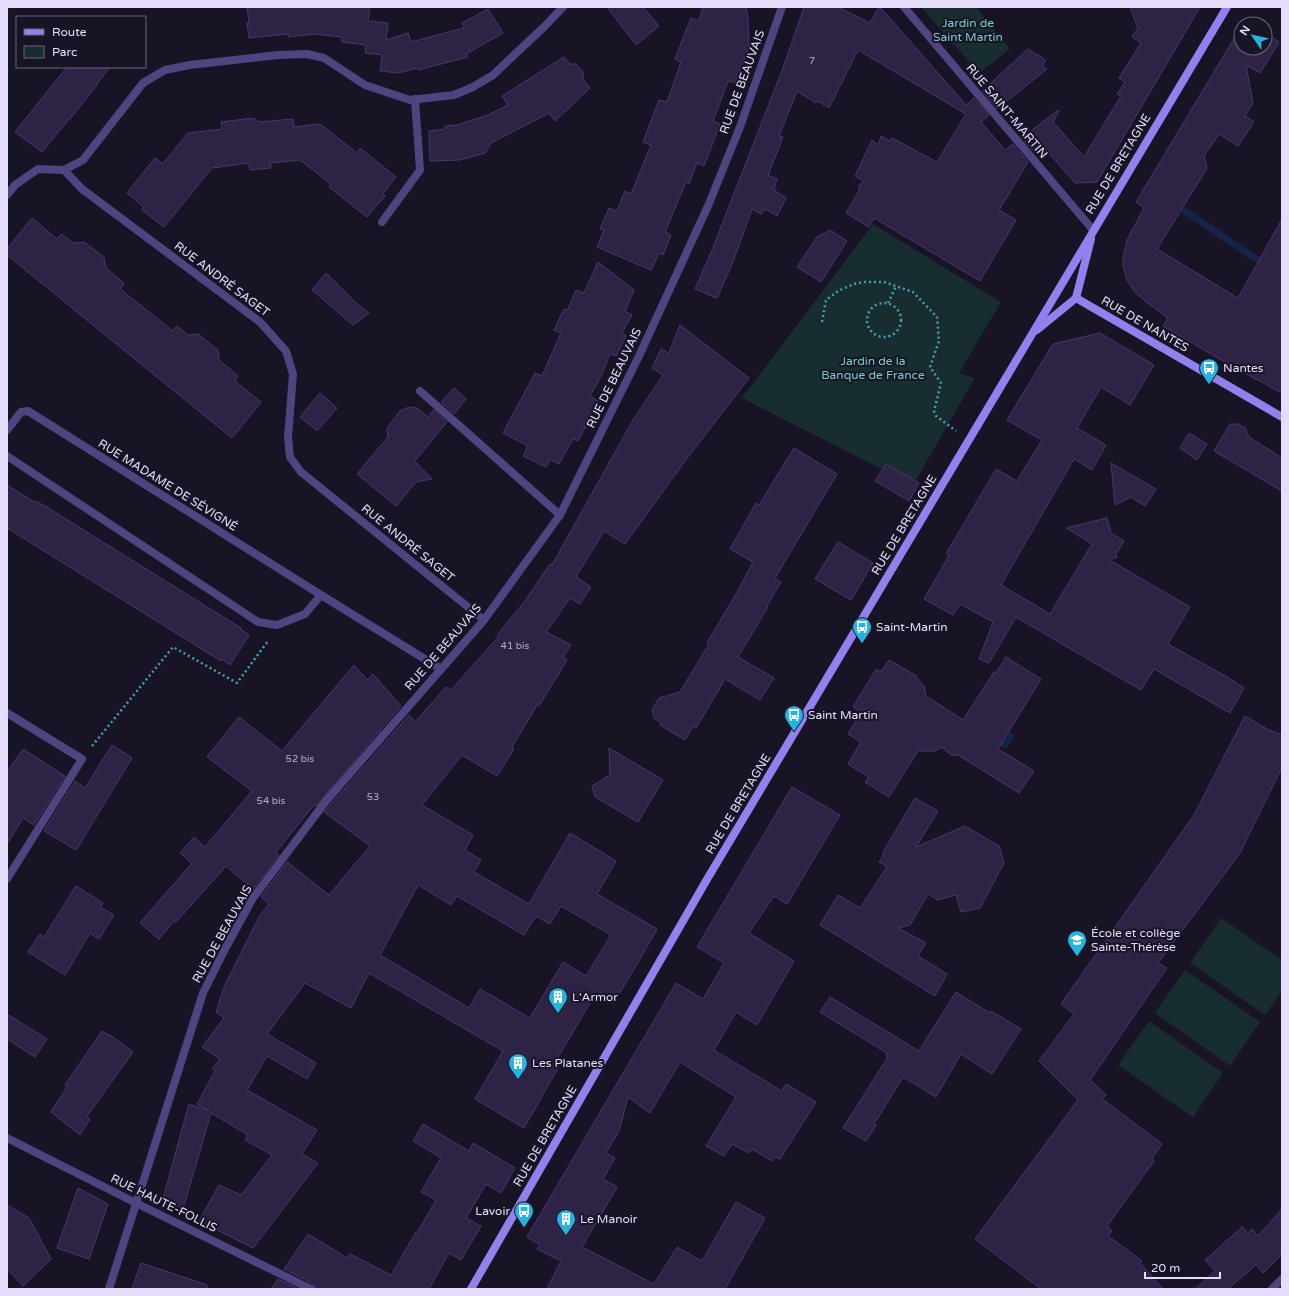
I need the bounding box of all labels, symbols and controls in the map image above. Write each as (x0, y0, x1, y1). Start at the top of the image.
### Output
legend (16, 16, 146, 68)
park label: Jardin de Saint Martin (933, 16, 1003, 44)
north arrow (1233, 16, 1273, 56)
text: N (1237, 23, 1253, 38)
text: Route (52, 25, 87, 39)
street label: RUE DE BEAUVAIS (717, 28, 767, 136)
text: Parc (52, 45, 77, 59)
house number: 7 (809, 55, 815, 67)
street label: RUE SAINT-MARTIN (963, 61, 1051, 161)
street label: RUE DE BRETAGNE (1083, 111, 1154, 217)
street label: RUE ANDRÉ SAGET (172, 239, 273, 320)
street label: RUE DE NANTES (1099, 293, 1191, 355)
street label: RUE DE BEAUVAIS (584, 326, 644, 430)
park label: Jardin de la Banque de France (821, 354, 925, 382)
bus stop icon: Nantes (1198, 357, 1220, 385)
place label: Nantes (1223, 361, 1264, 375)
street label: RUE MADAME DE SÉVIGNÉ (96, 436, 241, 534)
street label: RUE DE BRETAGNE (869, 472, 940, 578)
street label: RUE ANDRÉ SAGET (359, 501, 458, 585)
street label: RUE DE BEAUVAIS (402, 601, 484, 693)
bus stop icon: Saint-Martin (851, 616, 873, 644)
place label: Saint-Martin (876, 620, 948, 634)
house number: 41 bis (501, 640, 530, 652)
bus stop icon: Saint Martin (783, 704, 805, 732)
place label: Saint Martin (808, 708, 878, 722)
street label: RUE DE BRETAGNE (703, 751, 774, 857)
house number: 52 bis (286, 753, 315, 765)
house number: 53 (367, 791, 379, 803)
house number: 54 bis (257, 795, 286, 807)
street label: RUE DE BEAUVAIS (189, 883, 255, 985)
place label: École et collège Sainte-Thérèse (1091, 926, 1181, 954)
school or university icon: École et collège Sainte-Thérèse (1066, 929, 1088, 957)
building icon: L'Armor (547, 986, 569, 1014)
place label: L'Armor (572, 990, 618, 1004)
building icon: Les Platanes (507, 1052, 529, 1080)
place label: Les Platanes (532, 1056, 604, 1070)
street label: RUE DE BRETAGNE (510, 1083, 580, 1189)
street label: RUE HAUTE-FOLLIS (109, 1171, 219, 1235)
bus stop icon: Lavoir (513, 1200, 535, 1228)
place label: Lavoir (475, 1204, 510, 1218)
building icon: Le Manoir (555, 1208, 577, 1236)
place label: Le Manoir (580, 1212, 638, 1226)
scale bar (1145, 1254, 1220, 1280)
text: 20 m (1151, 1261, 1180, 1275)

